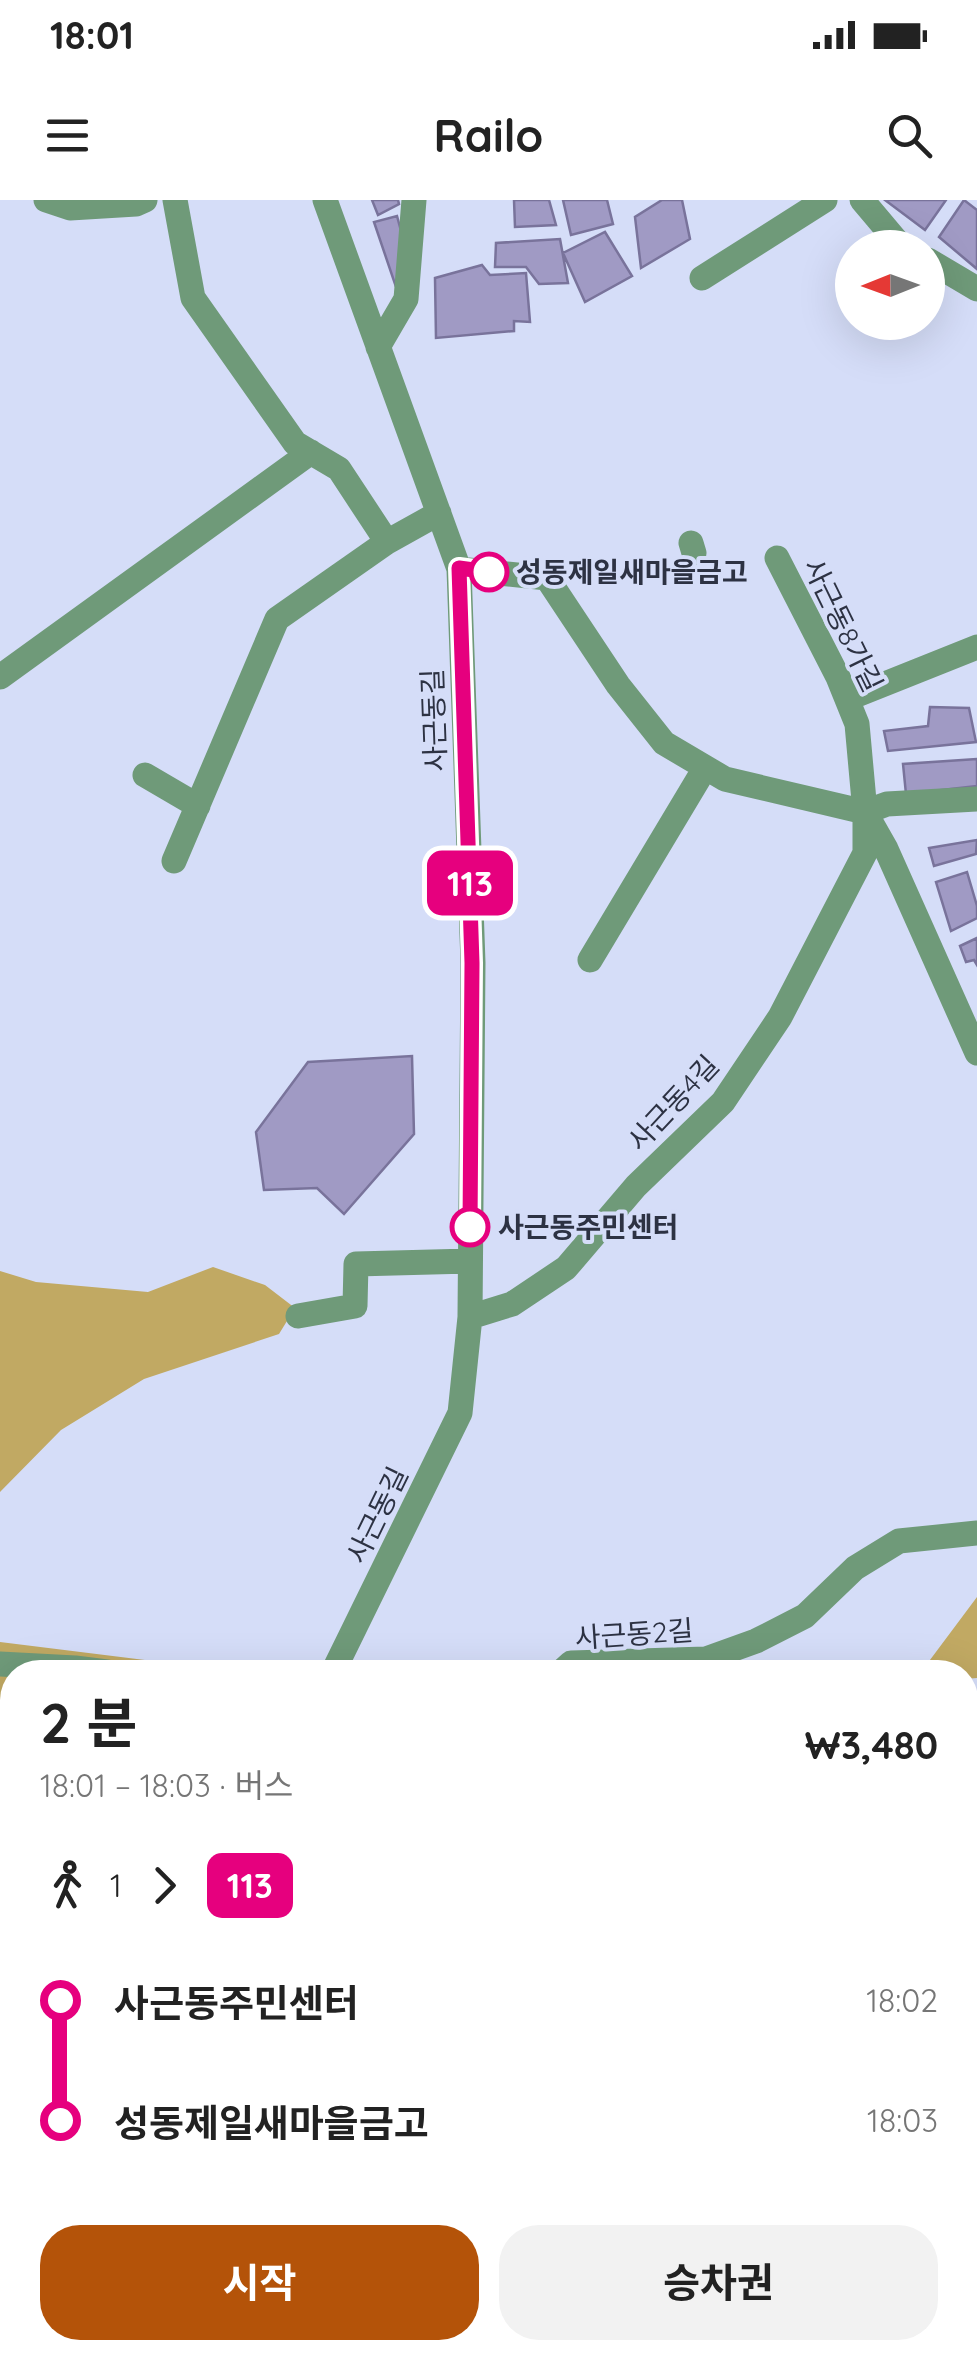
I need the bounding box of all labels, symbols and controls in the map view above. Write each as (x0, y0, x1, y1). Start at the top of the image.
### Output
text: 18:01 (50, 11, 134, 59)
text: Railo (434, 107, 543, 163)
icon: menu (40, 108, 95, 163)
icon: search (882, 108, 937, 163)
north arrow (835, 230, 945, 340)
map controls (835, 230, 945, 340)
street label: 사근동8가길 (796, 552, 891, 697)
marker: 성동제일새마을금고 (470, 553, 508, 591)
place label: 성동제일새마을금고 (516, 554, 748, 589)
street label: 사근동길 (414, 668, 453, 772)
line badge: 113 (412, 850, 528, 916)
text: 113 (447, 861, 493, 905)
street label: 사근동4길 (620, 1048, 726, 1158)
marker: 사근동주민센터 (451, 1208, 489, 1246)
place label: 사근동주민센터 (498, 1209, 678, 1244)
street label: 사근동길 (338, 1461, 415, 1569)
street label: 사근동2길 (574, 1612, 694, 1655)
text: 2 분 (40, 1688, 137, 1757)
text: ₩3,480 (805, 1721, 938, 1769)
text: 18:01 – 18:03 · 버스 (40, 1765, 293, 1805)
icon: walk (40, 1858, 95, 1913)
icon: forward (137, 1858, 192, 1913)
text: 113 (227, 1863, 273, 1907)
text: 1 (110, 1865, 122, 1905)
text: 사근동주민센터 (114, 1979, 359, 2027)
text: 18:02 (866, 1980, 938, 2020)
text: 성동제일새마을금고 (114, 2099, 429, 2147)
text: 18:03 (867, 2100, 938, 2140)
button: 시작 (40, 2225, 479, 2340)
button: 승차권 (499, 2225, 938, 2340)

